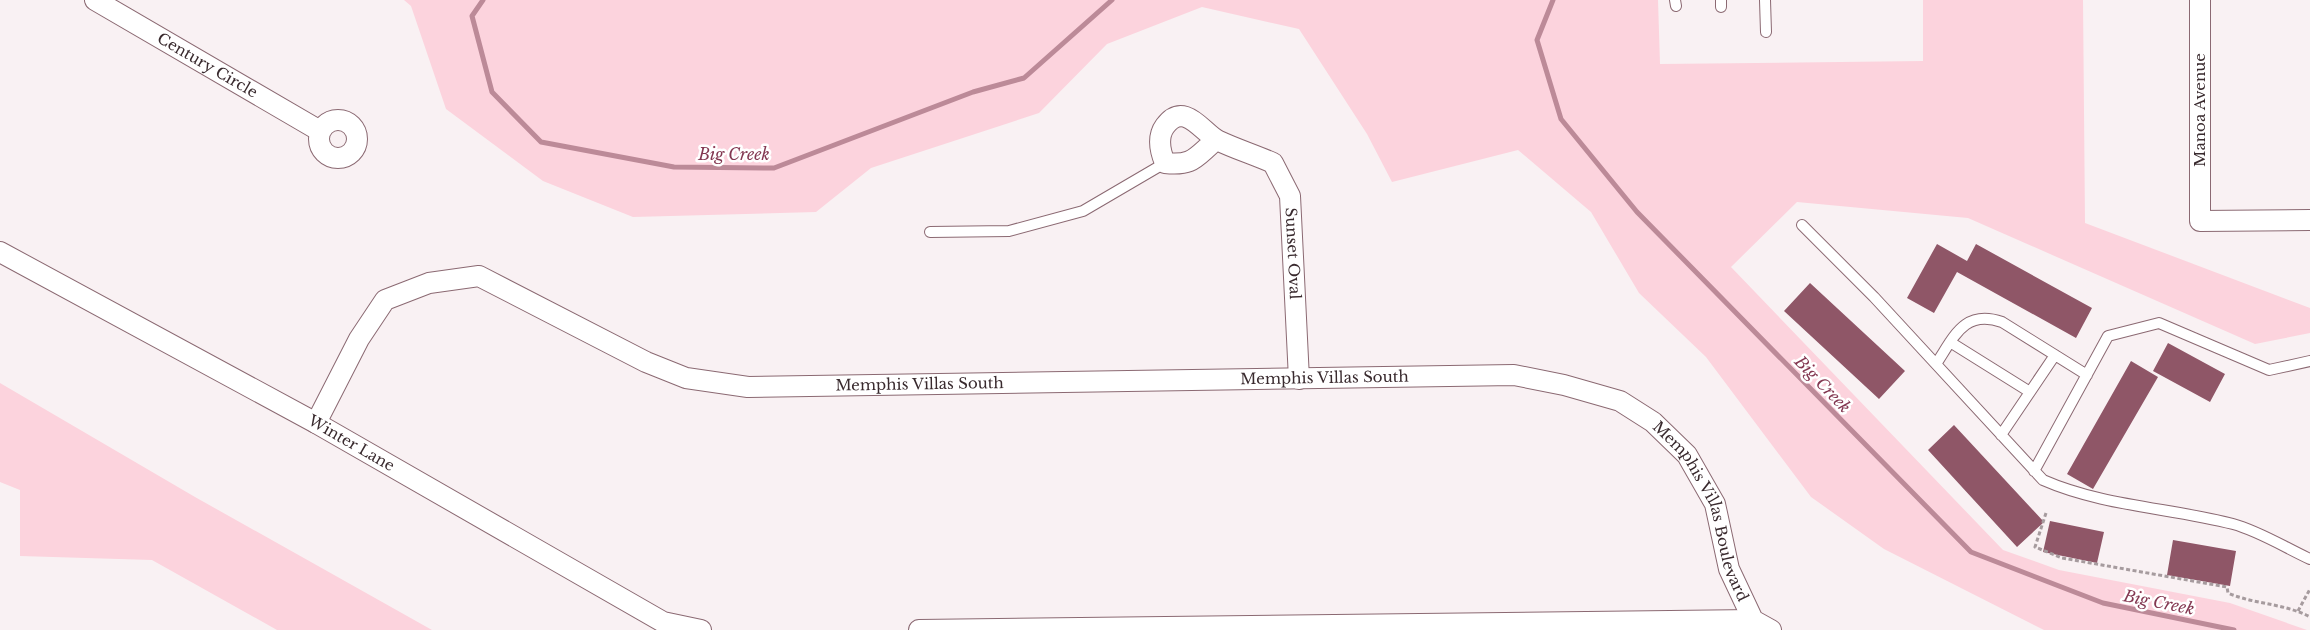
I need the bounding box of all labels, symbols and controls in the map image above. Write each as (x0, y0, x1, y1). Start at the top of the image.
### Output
street label: Century Circle (154, 28, 261, 102)
street label: Manoa Avenue (2190, 53, 2209, 167)
water label: Big Creek (697, 144, 770, 164)
street label: Sunset Oval (1282, 207, 1305, 300)
water label: Big Creek (1790, 351, 1855, 417)
street label: Memphis Villas South (1240, 367, 1409, 388)
street label: Memphis Villas South (835, 373, 1004, 395)
street label: Winter Lane (304, 410, 398, 475)
street label: Memphis Villas Boulevard (1649, 417, 1753, 604)
water label: Big Creek (2121, 585, 2196, 619)

